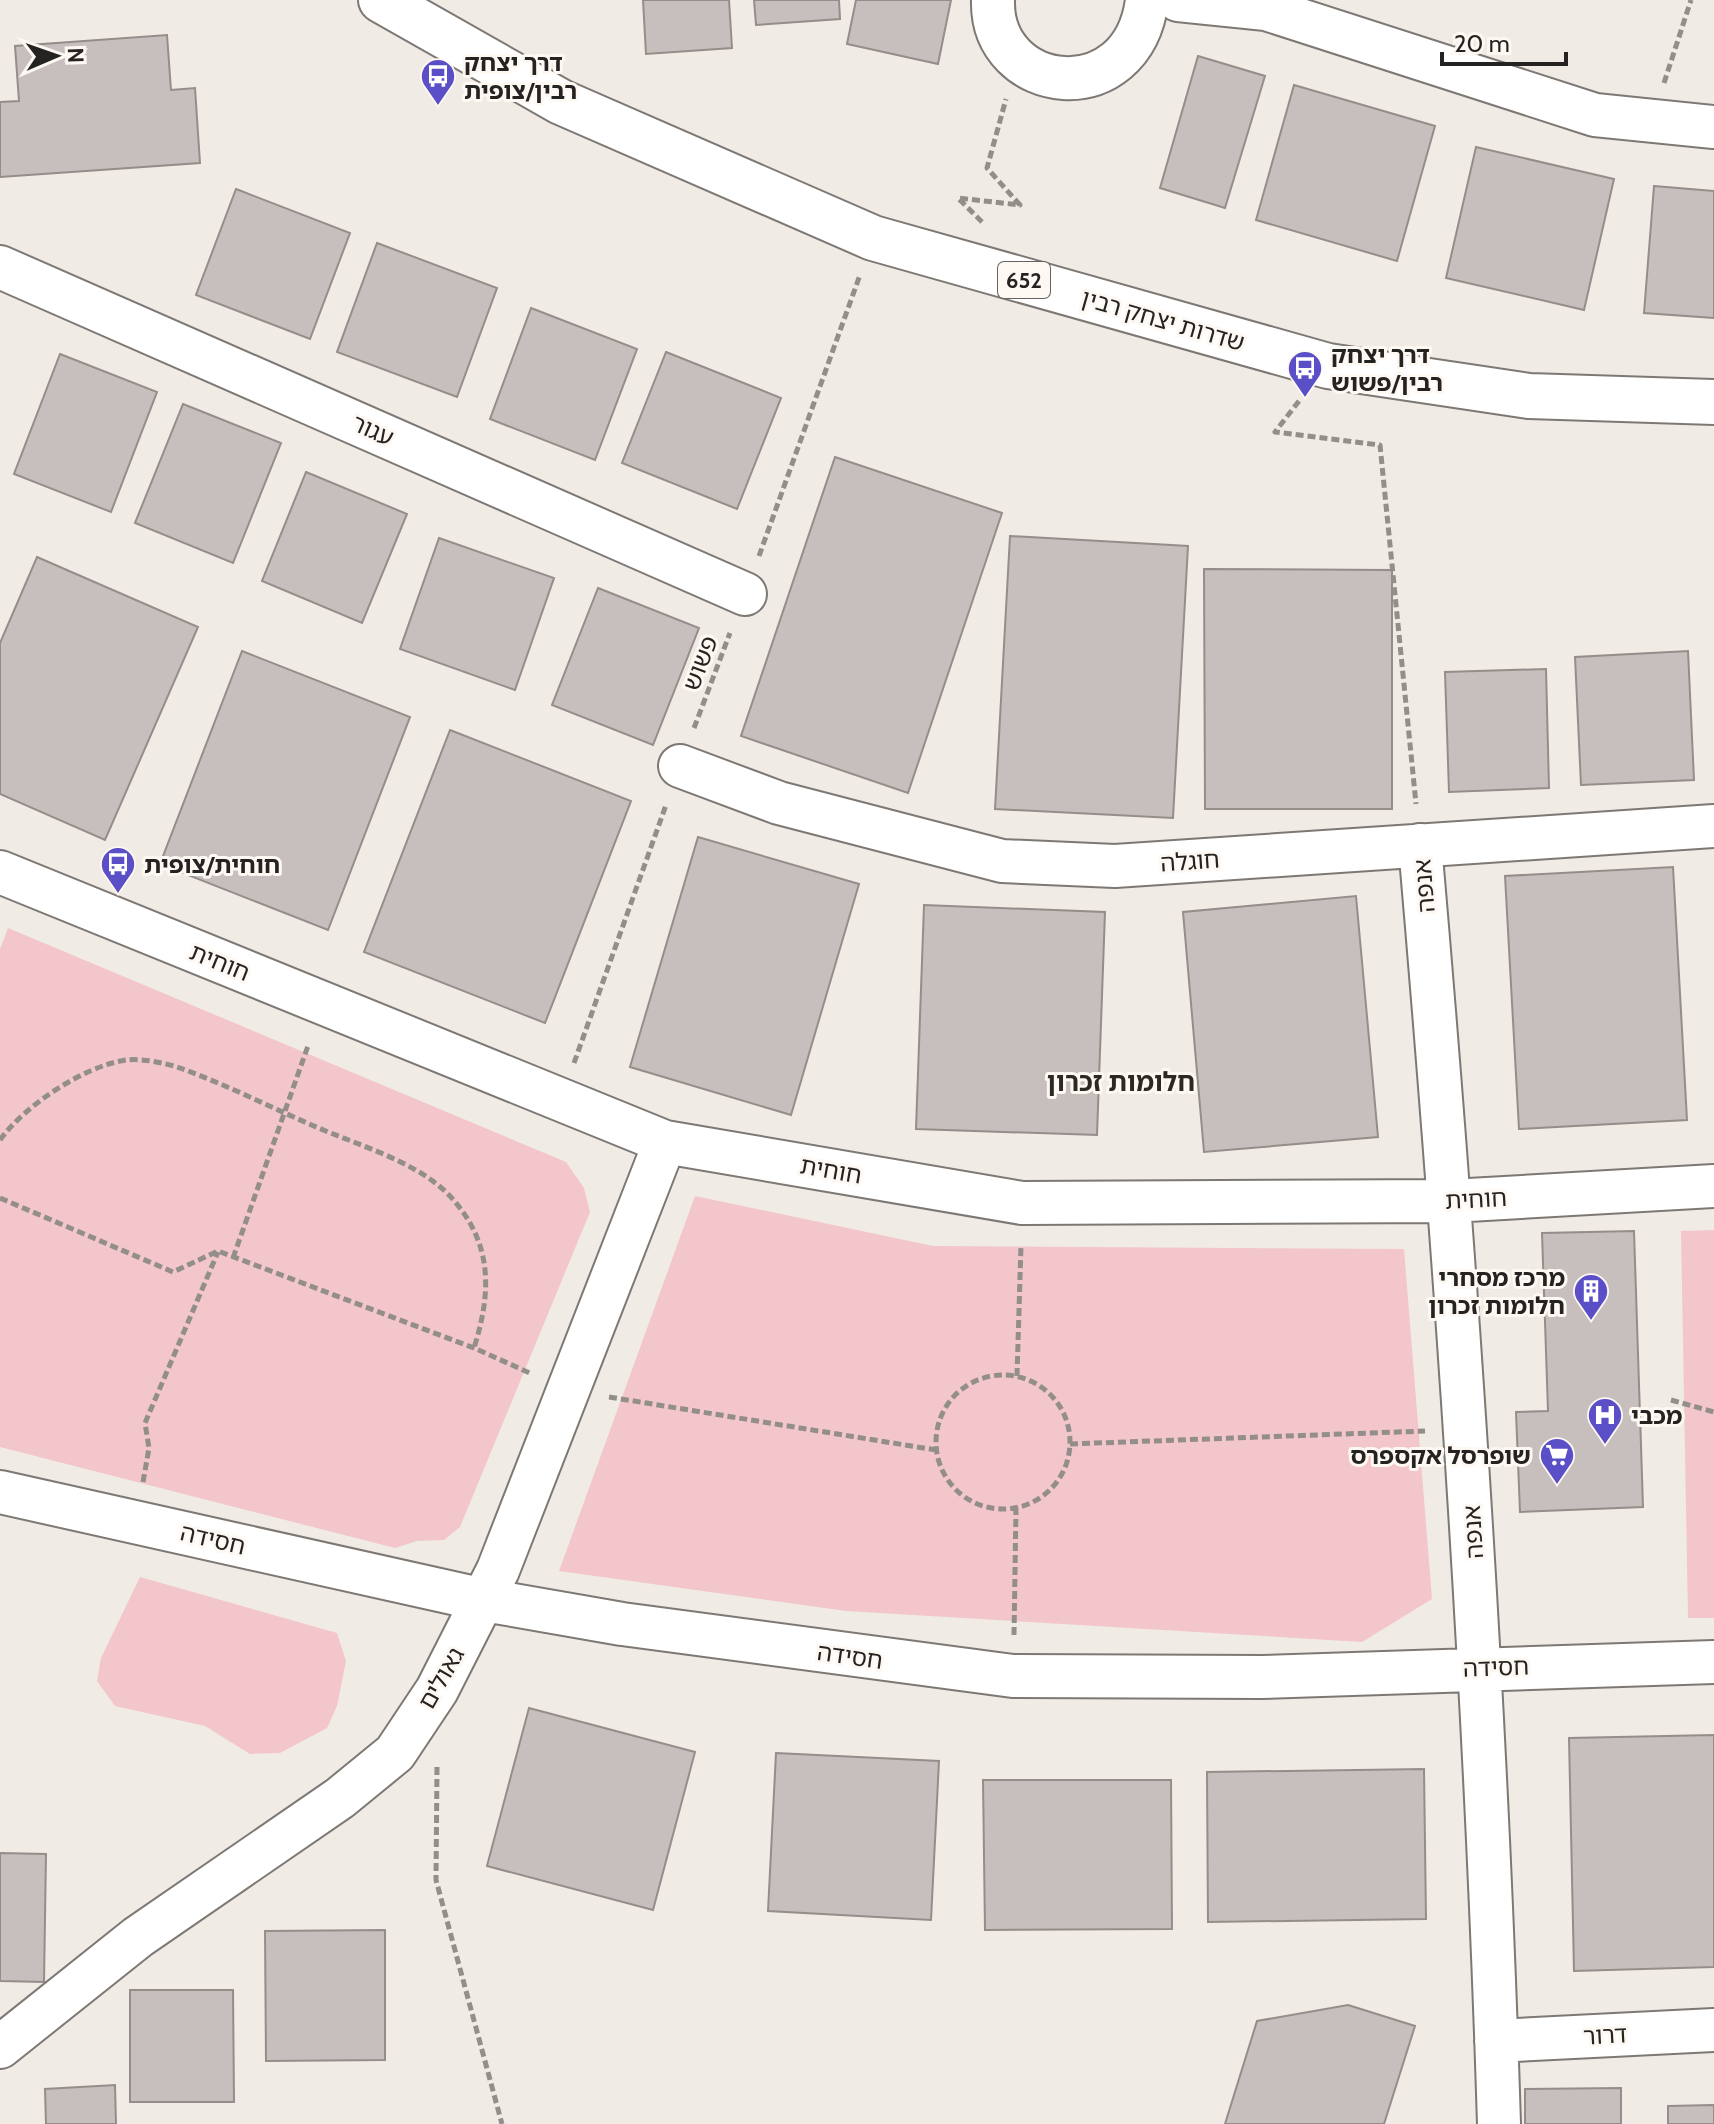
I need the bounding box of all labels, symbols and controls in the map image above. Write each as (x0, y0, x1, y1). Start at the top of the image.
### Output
north arrow (16, 16, 96, 96)
scale bar (1442, 16, 1566, 66)
text: 20 m (1454, 29, 1510, 58)
text: N (62, 47, 89, 64)
place label: דרך יצחק רבין/צופית (464, 48, 577, 105)
bus stop icon: דרך יצחק רבין/צופית (419, 57, 457, 107)
road number: 652 (998, 262, 1050, 298)
street label: שדרות יצחק רבין (1078, 283, 1248, 357)
place label: דרך יצחק רבין/פשוש (1331, 340, 1443, 397)
bus stop icon: דרך יצחק רבין/פשוש (1286, 349, 1324, 399)
street label: עגור (348, 408, 398, 452)
street label: פשוש (676, 631, 724, 695)
street label: חוגלה (1159, 844, 1221, 878)
bus stop icon: חוחית/צופית (99, 845, 137, 895)
place label: חוחית/צופית (144, 850, 280, 879)
street label: אנפה (1407, 858, 1441, 914)
street label: חוחית (186, 937, 254, 987)
district label: חלומות זכרון (1047, 1066, 1195, 1098)
street label: חוחית (798, 1150, 864, 1190)
street label: חוחית (1444, 1183, 1508, 1215)
place label: מרכז מסחרי חלומות זכרון (1428, 1263, 1565, 1320)
building icon: מרכז מסחרי חלומות זכרון (1572, 1272, 1610, 1322)
hospital icon: מכבי (1586, 1396, 1624, 1446)
place label: מכבי (1631, 1401, 1682, 1430)
supermarket icon: שופרסל אקספרס (1538, 1436, 1576, 1486)
place label: שופרסל אקספרס (1350, 1441, 1531, 1470)
street label: אנפה (1457, 1504, 1489, 1560)
street label: חסידה (178, 1517, 248, 1561)
street label: חסידה (815, 1637, 885, 1675)
street label: גאולים (412, 1642, 470, 1714)
street label: חסידה (1463, 1651, 1529, 1683)
street label: דרור (1582, 2019, 1628, 2051)

